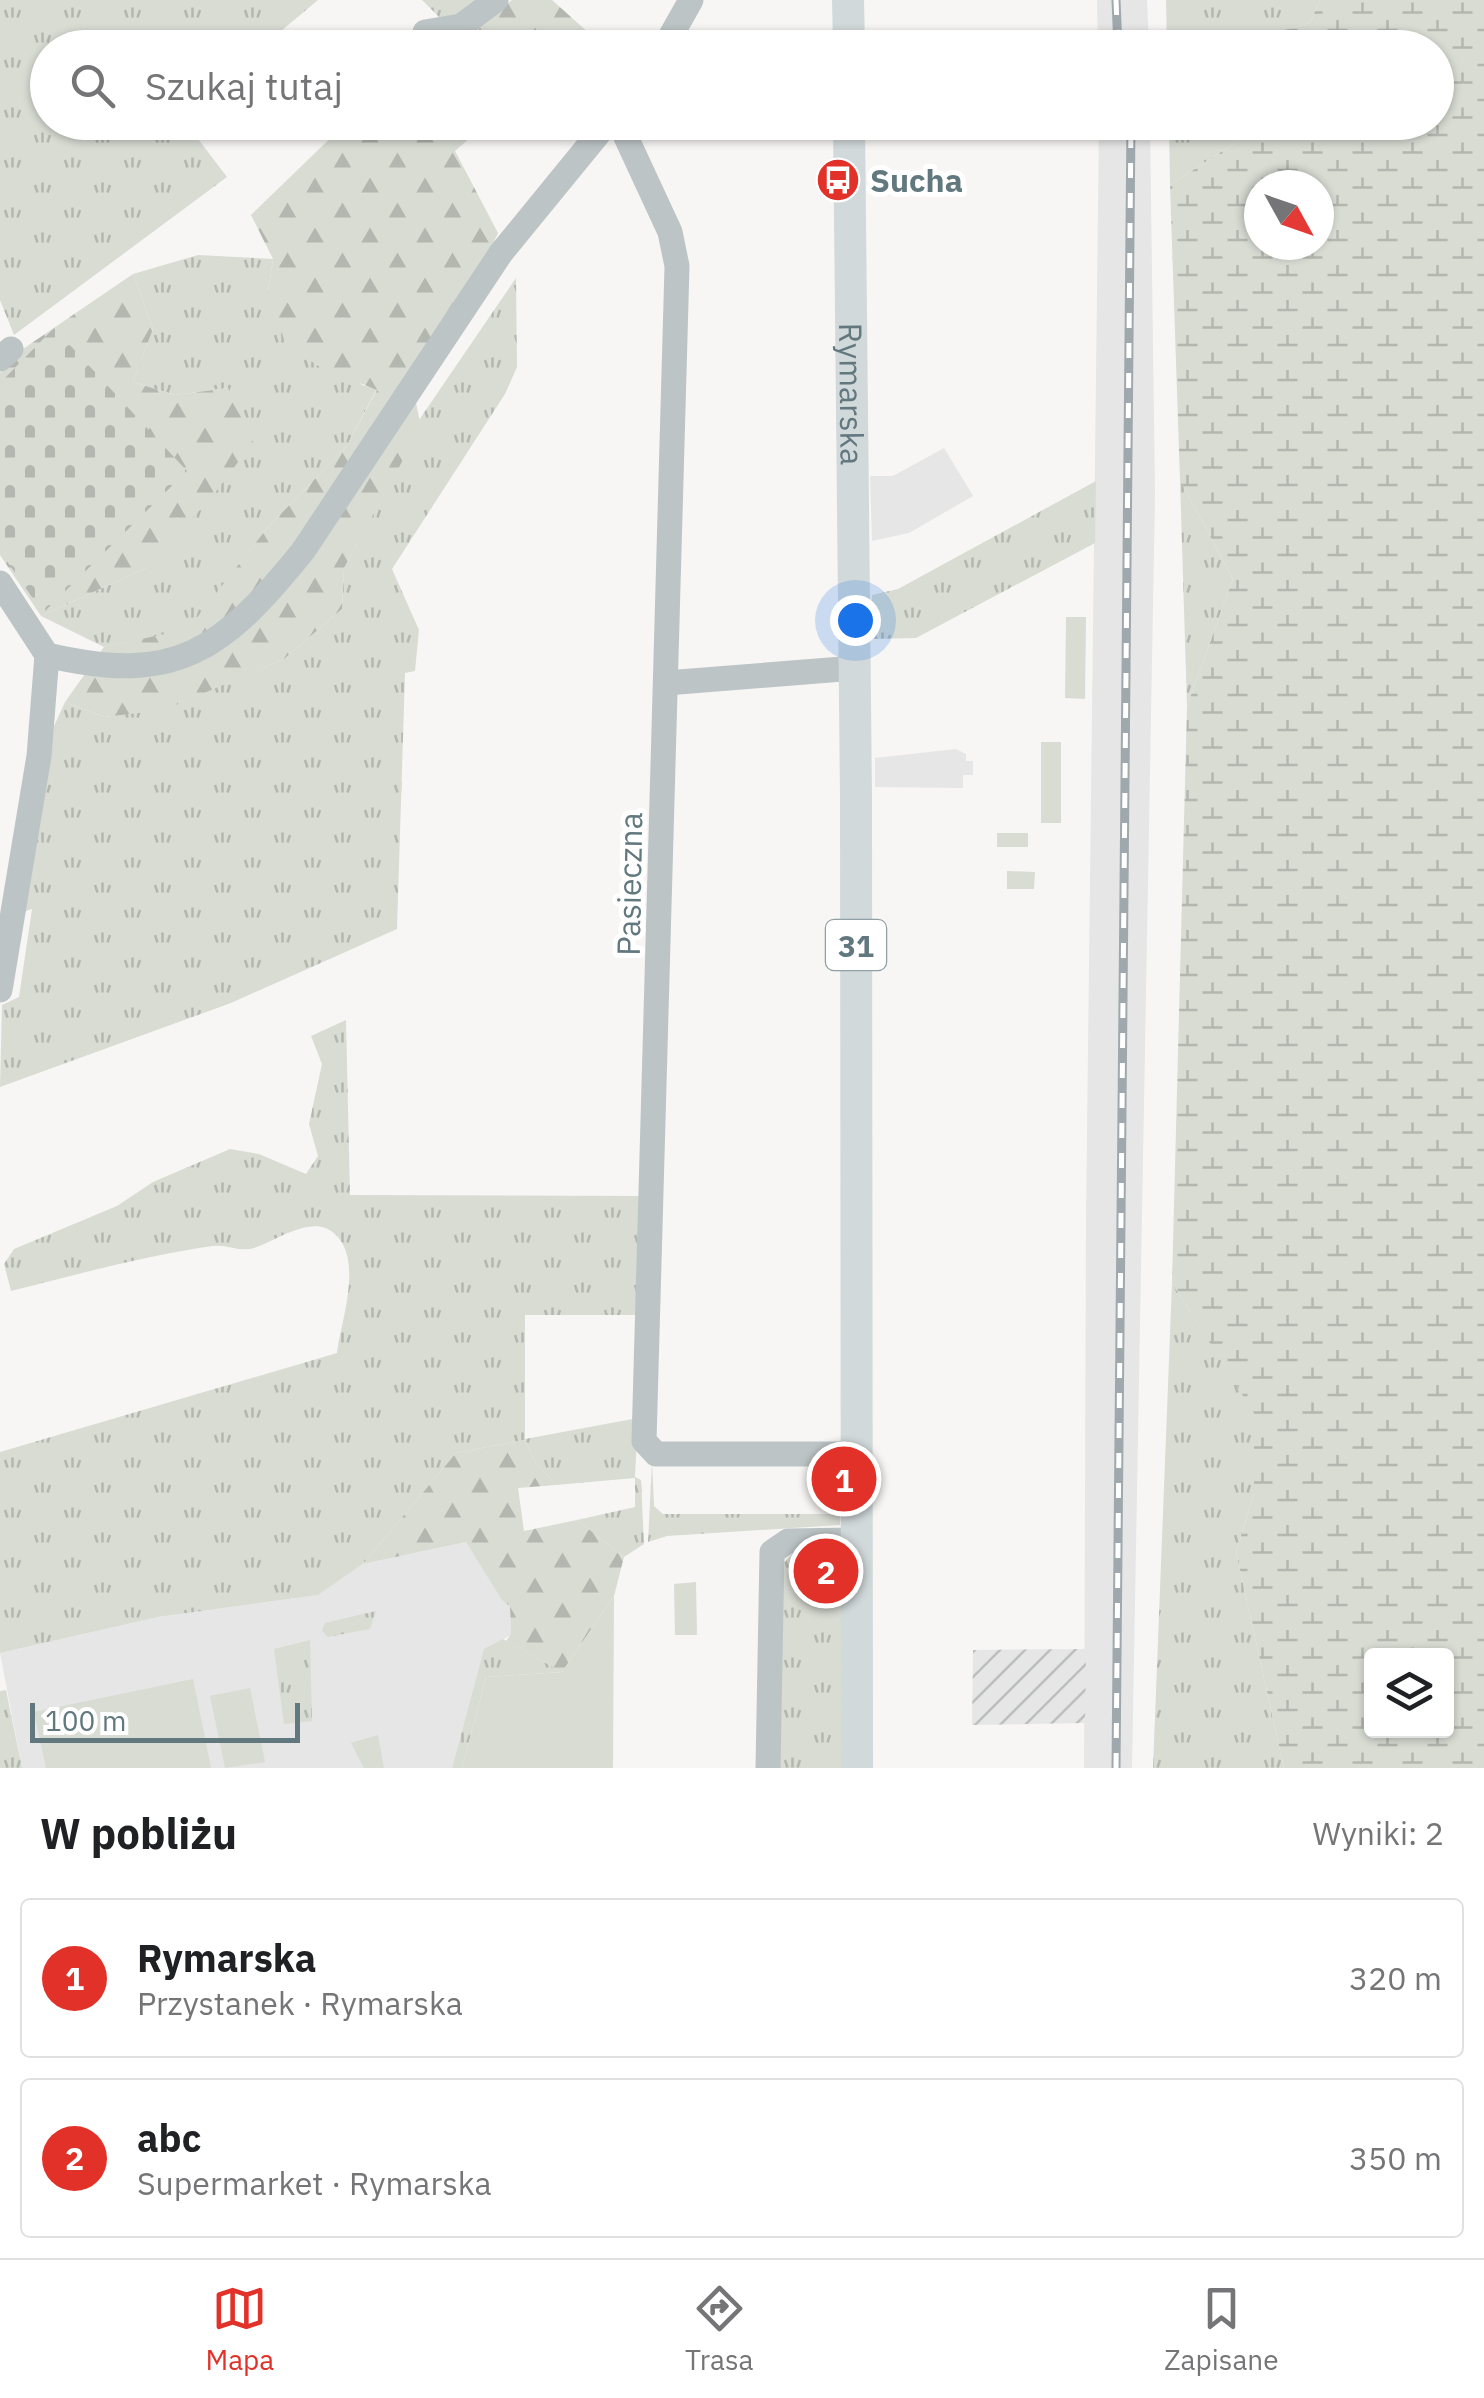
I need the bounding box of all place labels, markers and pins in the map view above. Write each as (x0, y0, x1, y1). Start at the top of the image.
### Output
bus stop icon: Sucha (815, 157, 861, 203)
place label: Sucha (870, 159, 963, 201)
pin: 1 (812, 1442, 876, 1516)
pin: 2 (794, 1534, 858, 1608)

